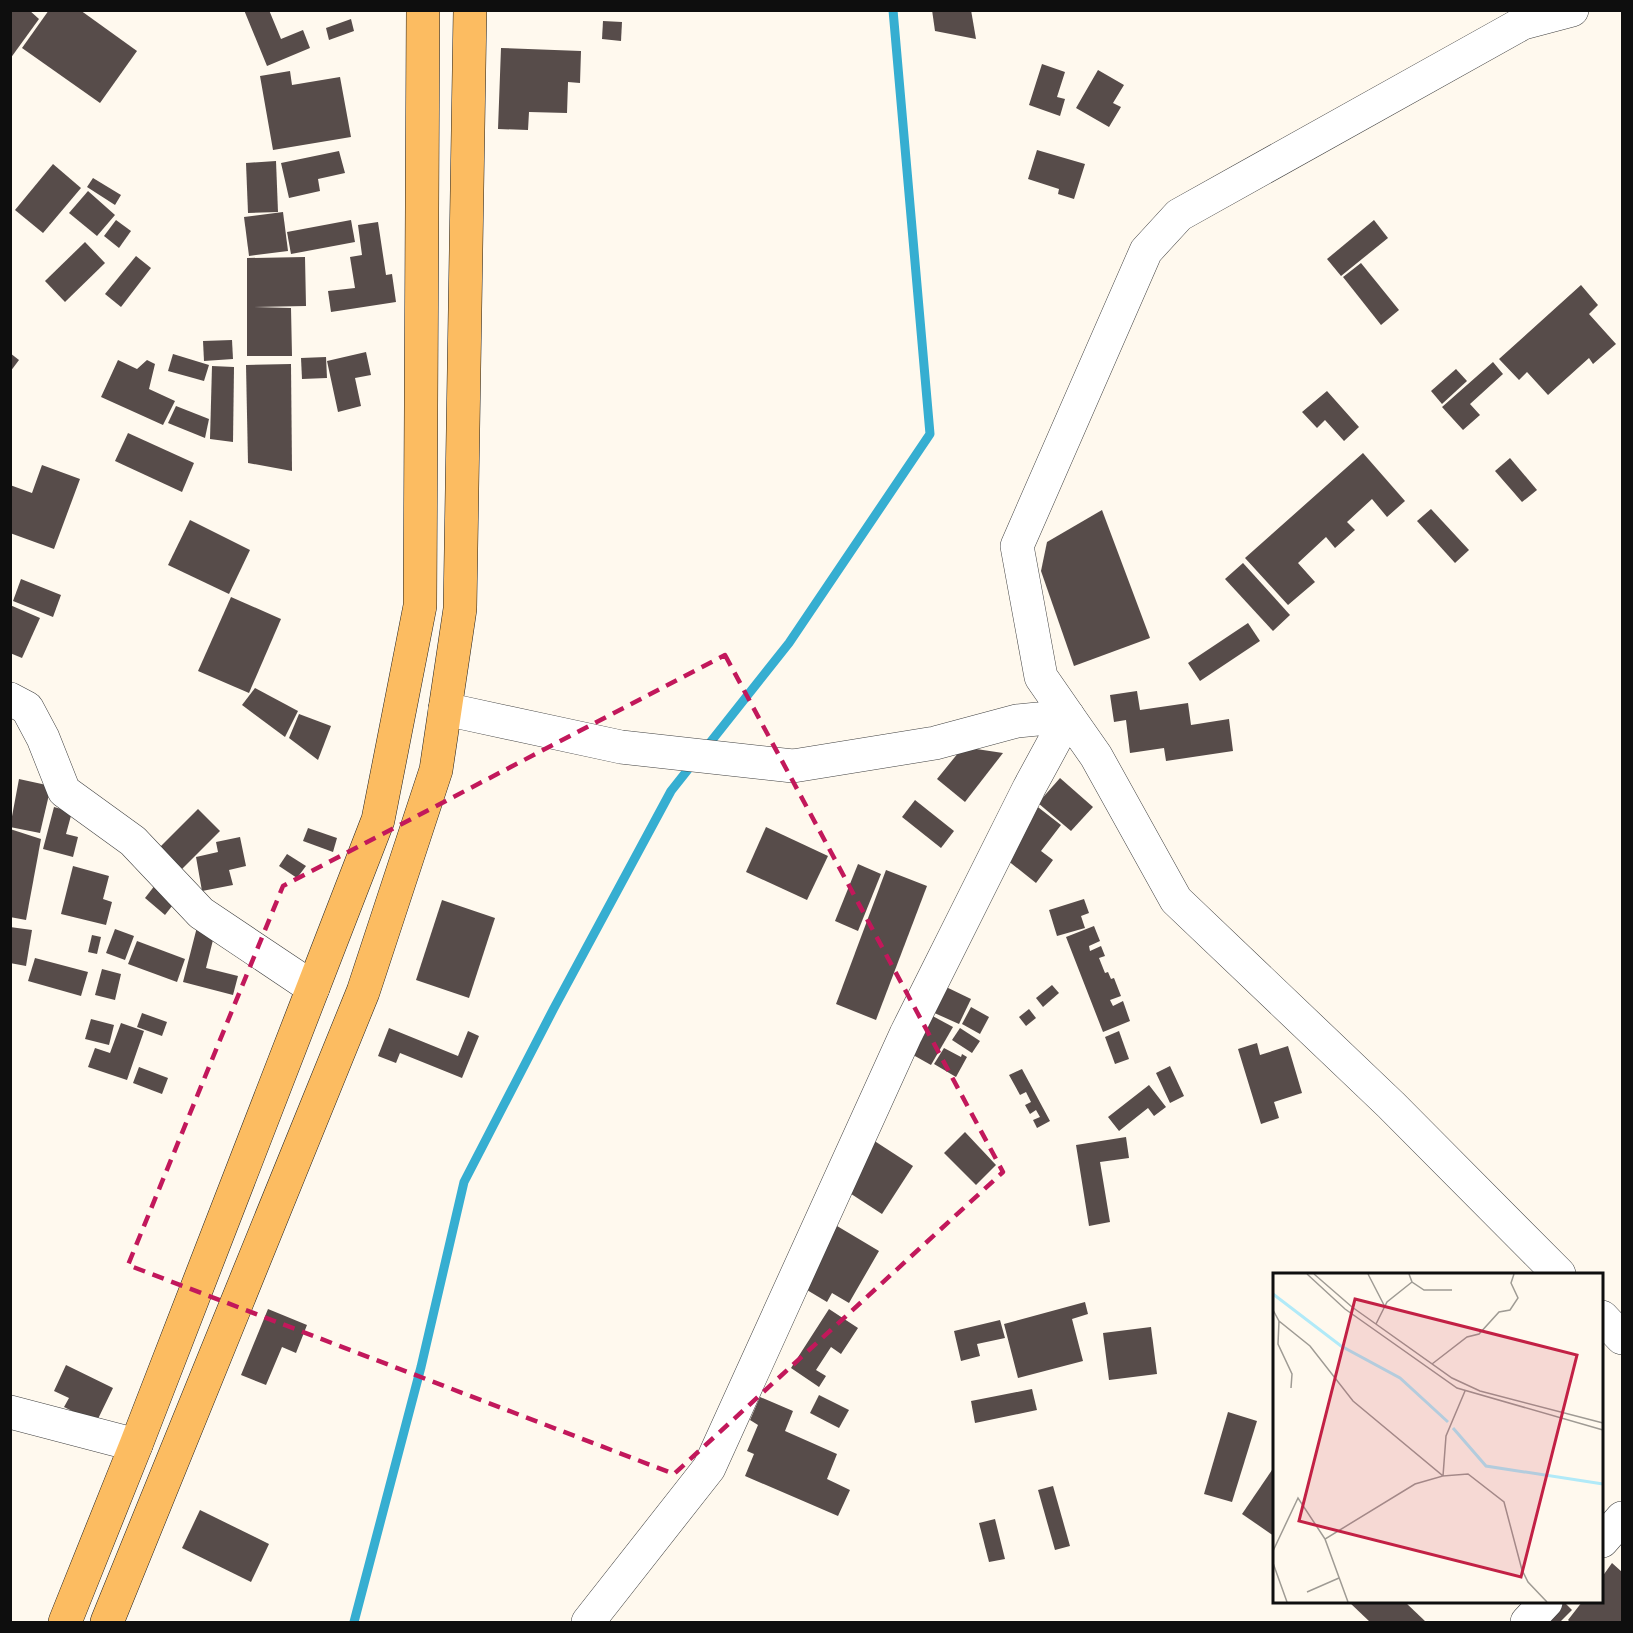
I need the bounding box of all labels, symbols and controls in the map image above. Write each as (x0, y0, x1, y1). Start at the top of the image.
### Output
inset map (1273, 1273, 1603, 1603)

